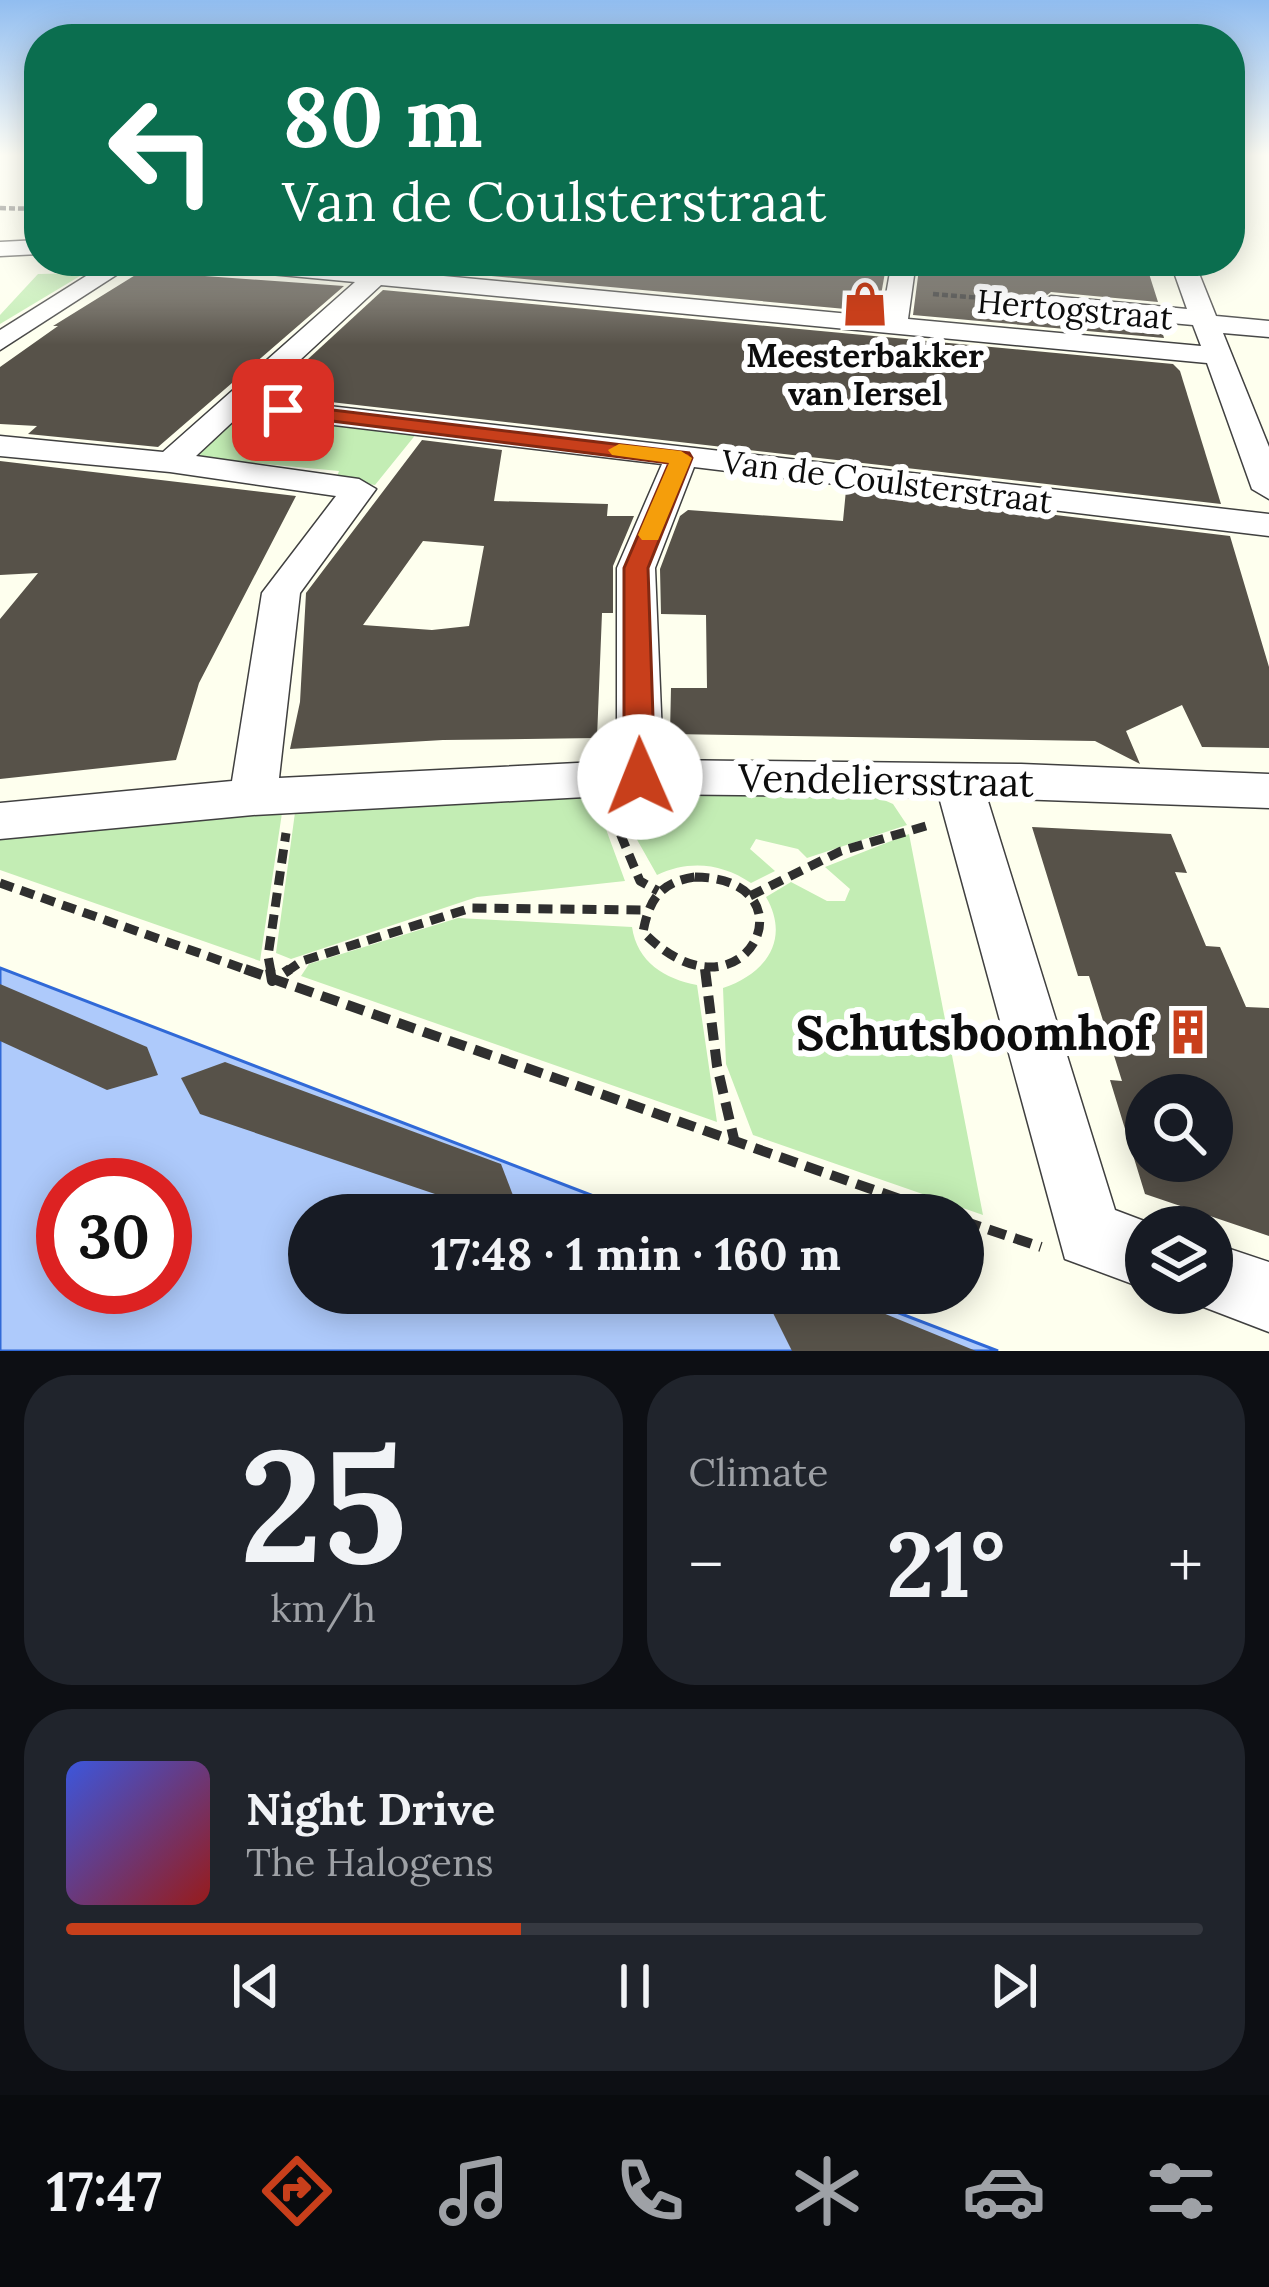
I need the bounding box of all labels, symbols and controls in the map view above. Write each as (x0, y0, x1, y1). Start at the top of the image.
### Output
text: 80 m (282, 62, 483, 170)
icon: left (84, 72, 240, 228)
text: Van de Coulsterstraat (282, 167, 827, 236)
shop icon: Meesterbakker van Iersel (840, 279, 890, 329)
street label: Hertogstraat (975, 280, 1175, 339)
place label: Meesterbakker van Iersel (746, 334, 984, 414)
pin (232, 359, 334, 461)
icon: arrive (250, 377, 316, 443)
street label: Van de Coulsterstraat (718, 440, 1055, 522)
position arrow (577, 714, 703, 840)
street label: Vendeliersstraat (737, 752, 1034, 808)
place label: Schutsboomhof (796, 1002, 1155, 1063)
building icon: Schutsboomhof (1163, 1007, 1213, 1057)
map controls (1125, 1074, 1233, 1314)
button: search (1125, 1074, 1233, 1182)
speed limit sign: 30 (36, 1158, 192, 1314)
button: layers (1125, 1206, 1233, 1314)
text: 17:48 · 1 min · 160 m (431, 1225, 841, 1282)
text: 25 (240, 1405, 407, 1605)
text: Climate (689, 1447, 828, 1497)
text: 21° (886, 1506, 1005, 1622)
text: − (689, 1522, 723, 1606)
text: + (1168, 1522, 1203, 1606)
text: km/h (271, 1583, 376, 1633)
text: Night Drive (246, 1780, 495, 1837)
text: The Halogens (246, 1837, 494, 1887)
icon: previous (223, 1953, 289, 2019)
icon: pause (602, 1953, 668, 2019)
icon: next (981, 1953, 1047, 2019)
icon: directions (255, 2149, 339, 2233)
icon: music (432, 2149, 516, 2233)
icon: phone (608, 2149, 692, 2233)
icon: climate (785, 2149, 869, 2233)
icon: car (962, 2149, 1046, 2233)
icon: filters (1139, 2149, 1223, 2233)
text: 17:47 (46, 2157, 162, 2226)

